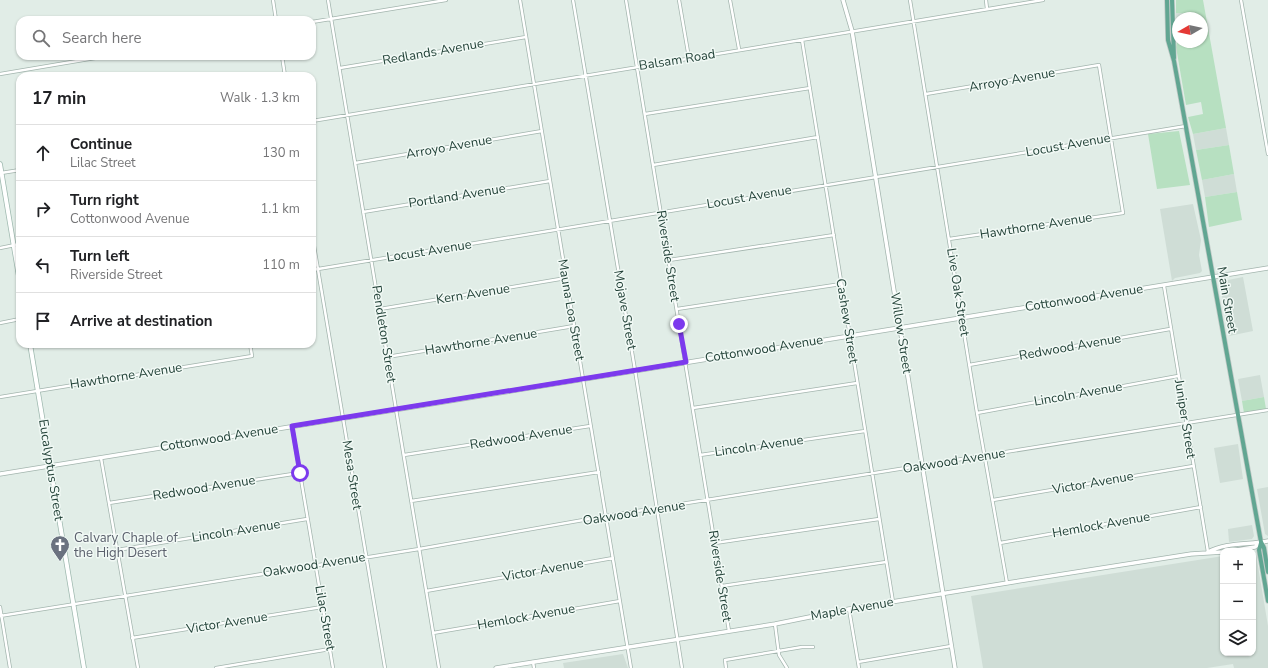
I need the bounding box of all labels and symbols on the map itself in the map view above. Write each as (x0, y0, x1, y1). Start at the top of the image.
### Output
north arrow (1172, 12, 1208, 48)
street label: Redlands Avenue (381, 34, 485, 70)
street label: Balsam Road (637, 45, 717, 75)
street label: Arroyo Avenue (967, 64, 1057, 96)
street label: Locust Avenue (1024, 129, 1112, 161)
street label: Arroyo Avenue (404, 131, 494, 163)
street label: Portland Avenue (407, 179, 507, 213)
street label: Locust Avenue (705, 181, 793, 213)
street label: Hawthorne Avenue (979, 208, 1094, 244)
street label: Riverside Street (652, 209, 684, 303)
street label: Locust Avenue (385, 235, 473, 267)
street label: Live Oak Street (942, 247, 974, 338)
street label: Mauna Loa Street (553, 258, 589, 363)
street label: Main Street (1212, 265, 1242, 335)
street label: Mojave Street (609, 269, 641, 352)
street label: Cashew Street (831, 277, 863, 365)
street label: Kern Avenue (435, 279, 511, 309)
street label: Cottonwood Avenue (1024, 280, 1144, 316)
street label: Pendleton Street (367, 284, 401, 384)
street label: Willow Street (886, 291, 916, 375)
route end (670, 315, 688, 333)
street label: Hawthorne Avenue (424, 324, 539, 360)
street label: Redwood Avenue (1017, 329, 1123, 365)
street label: Cottonwood Avenue (704, 331, 824, 367)
street label: Hawthorne Avenue (69, 358, 184, 394)
street label: Lincoln Avenue (1032, 377, 1124, 411)
street label: Juniper Street (1170, 377, 1200, 460)
street label: Eucalyptus Street (34, 418, 68, 522)
street label: Cottonwood Avenue (159, 420, 279, 456)
street label: Redwood Avenue (468, 420, 574, 454)
street label: Lincoln Avenue (713, 431, 805, 461)
street label: Mesa Street (338, 439, 366, 511)
street label: Oakwood Avenue (901, 444, 1007, 478)
route start (291, 464, 309, 482)
street label: Victor Avenue (1050, 467, 1135, 499)
street label: Redwood Avenue (151, 471, 257, 505)
street label: Oakwood Avenue (581, 496, 687, 530)
street label: Hemlock Avenue (1051, 508, 1151, 542)
street label: Lincoln Avenue (190, 515, 282, 547)
place label: Calvary Chaple of the High Desert (74, 529, 178, 562)
street label: Riverside Street (704, 529, 736, 623)
church icon: Calvary Chaple of the High Desert (49, 534, 71, 562)
street label: Oakwood Avenue (261, 548, 367, 582)
street label: Victor Avenue (500, 554, 585, 586)
street label: Lilac Street (310, 584, 340, 652)
street label: Maple Avenue (809, 593, 895, 625)
street label: Hemlock Avenue (476, 600, 576, 634)
street label: Victor Avenue (184, 608, 269, 638)

